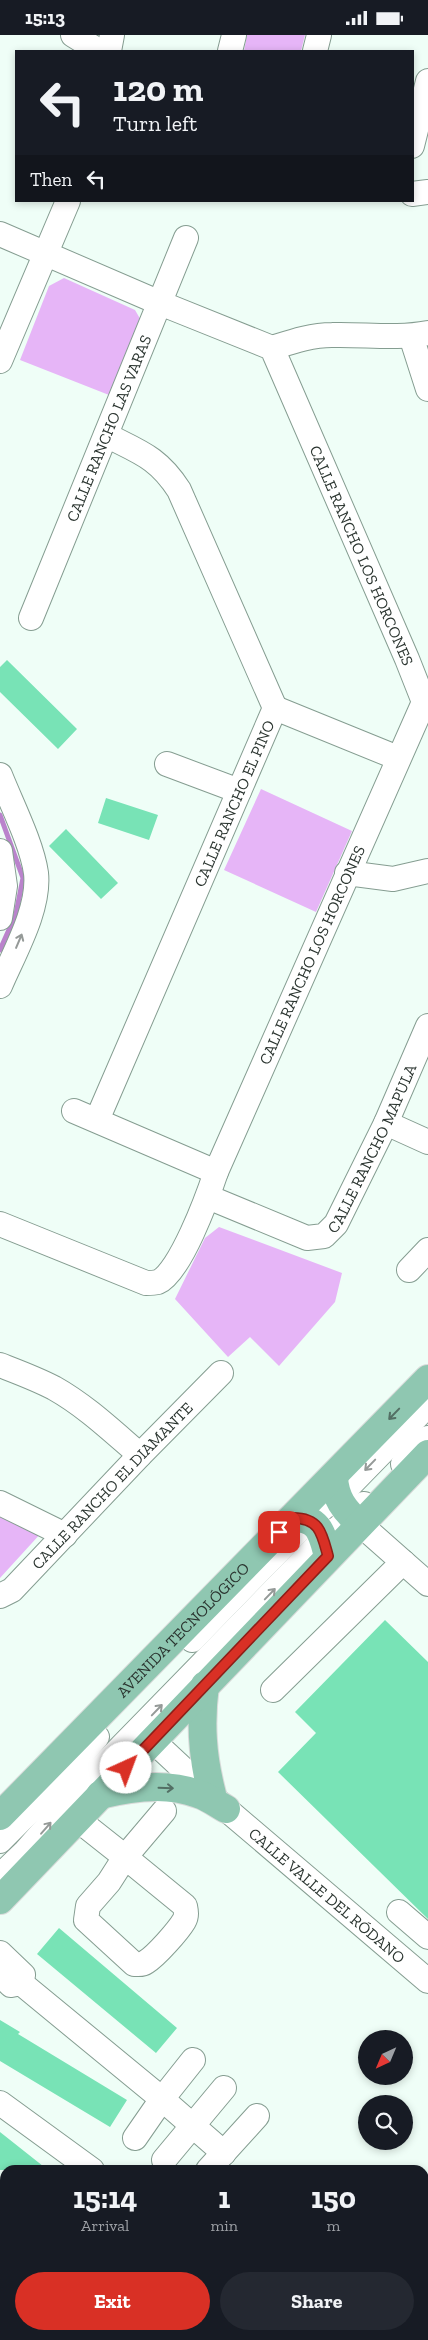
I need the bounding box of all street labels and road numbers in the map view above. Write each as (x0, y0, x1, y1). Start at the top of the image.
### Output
street label: CALLE RANCHO LAS VARAS (62, 332, 155, 524)
street label: CALLE RANCHO LOS HORCONES (306, 442, 418, 668)
street label: CALLE RANCHO EL PINO (189, 717, 278, 890)
street label: CALLE RANCHO LOS HORCONES (255, 843, 369, 1067)
street label: CALLE RANCHO MAPULA (323, 1060, 420, 1237)
street label: CALLE RANCHO EL DIAMANTE (27, 1398, 196, 1573)
street label: AVENIDA TECNOLÓGICO (112, 1558, 253, 1701)
street label: CALLE VALLE DEL RÓDANO (245, 1823, 409, 1967)

